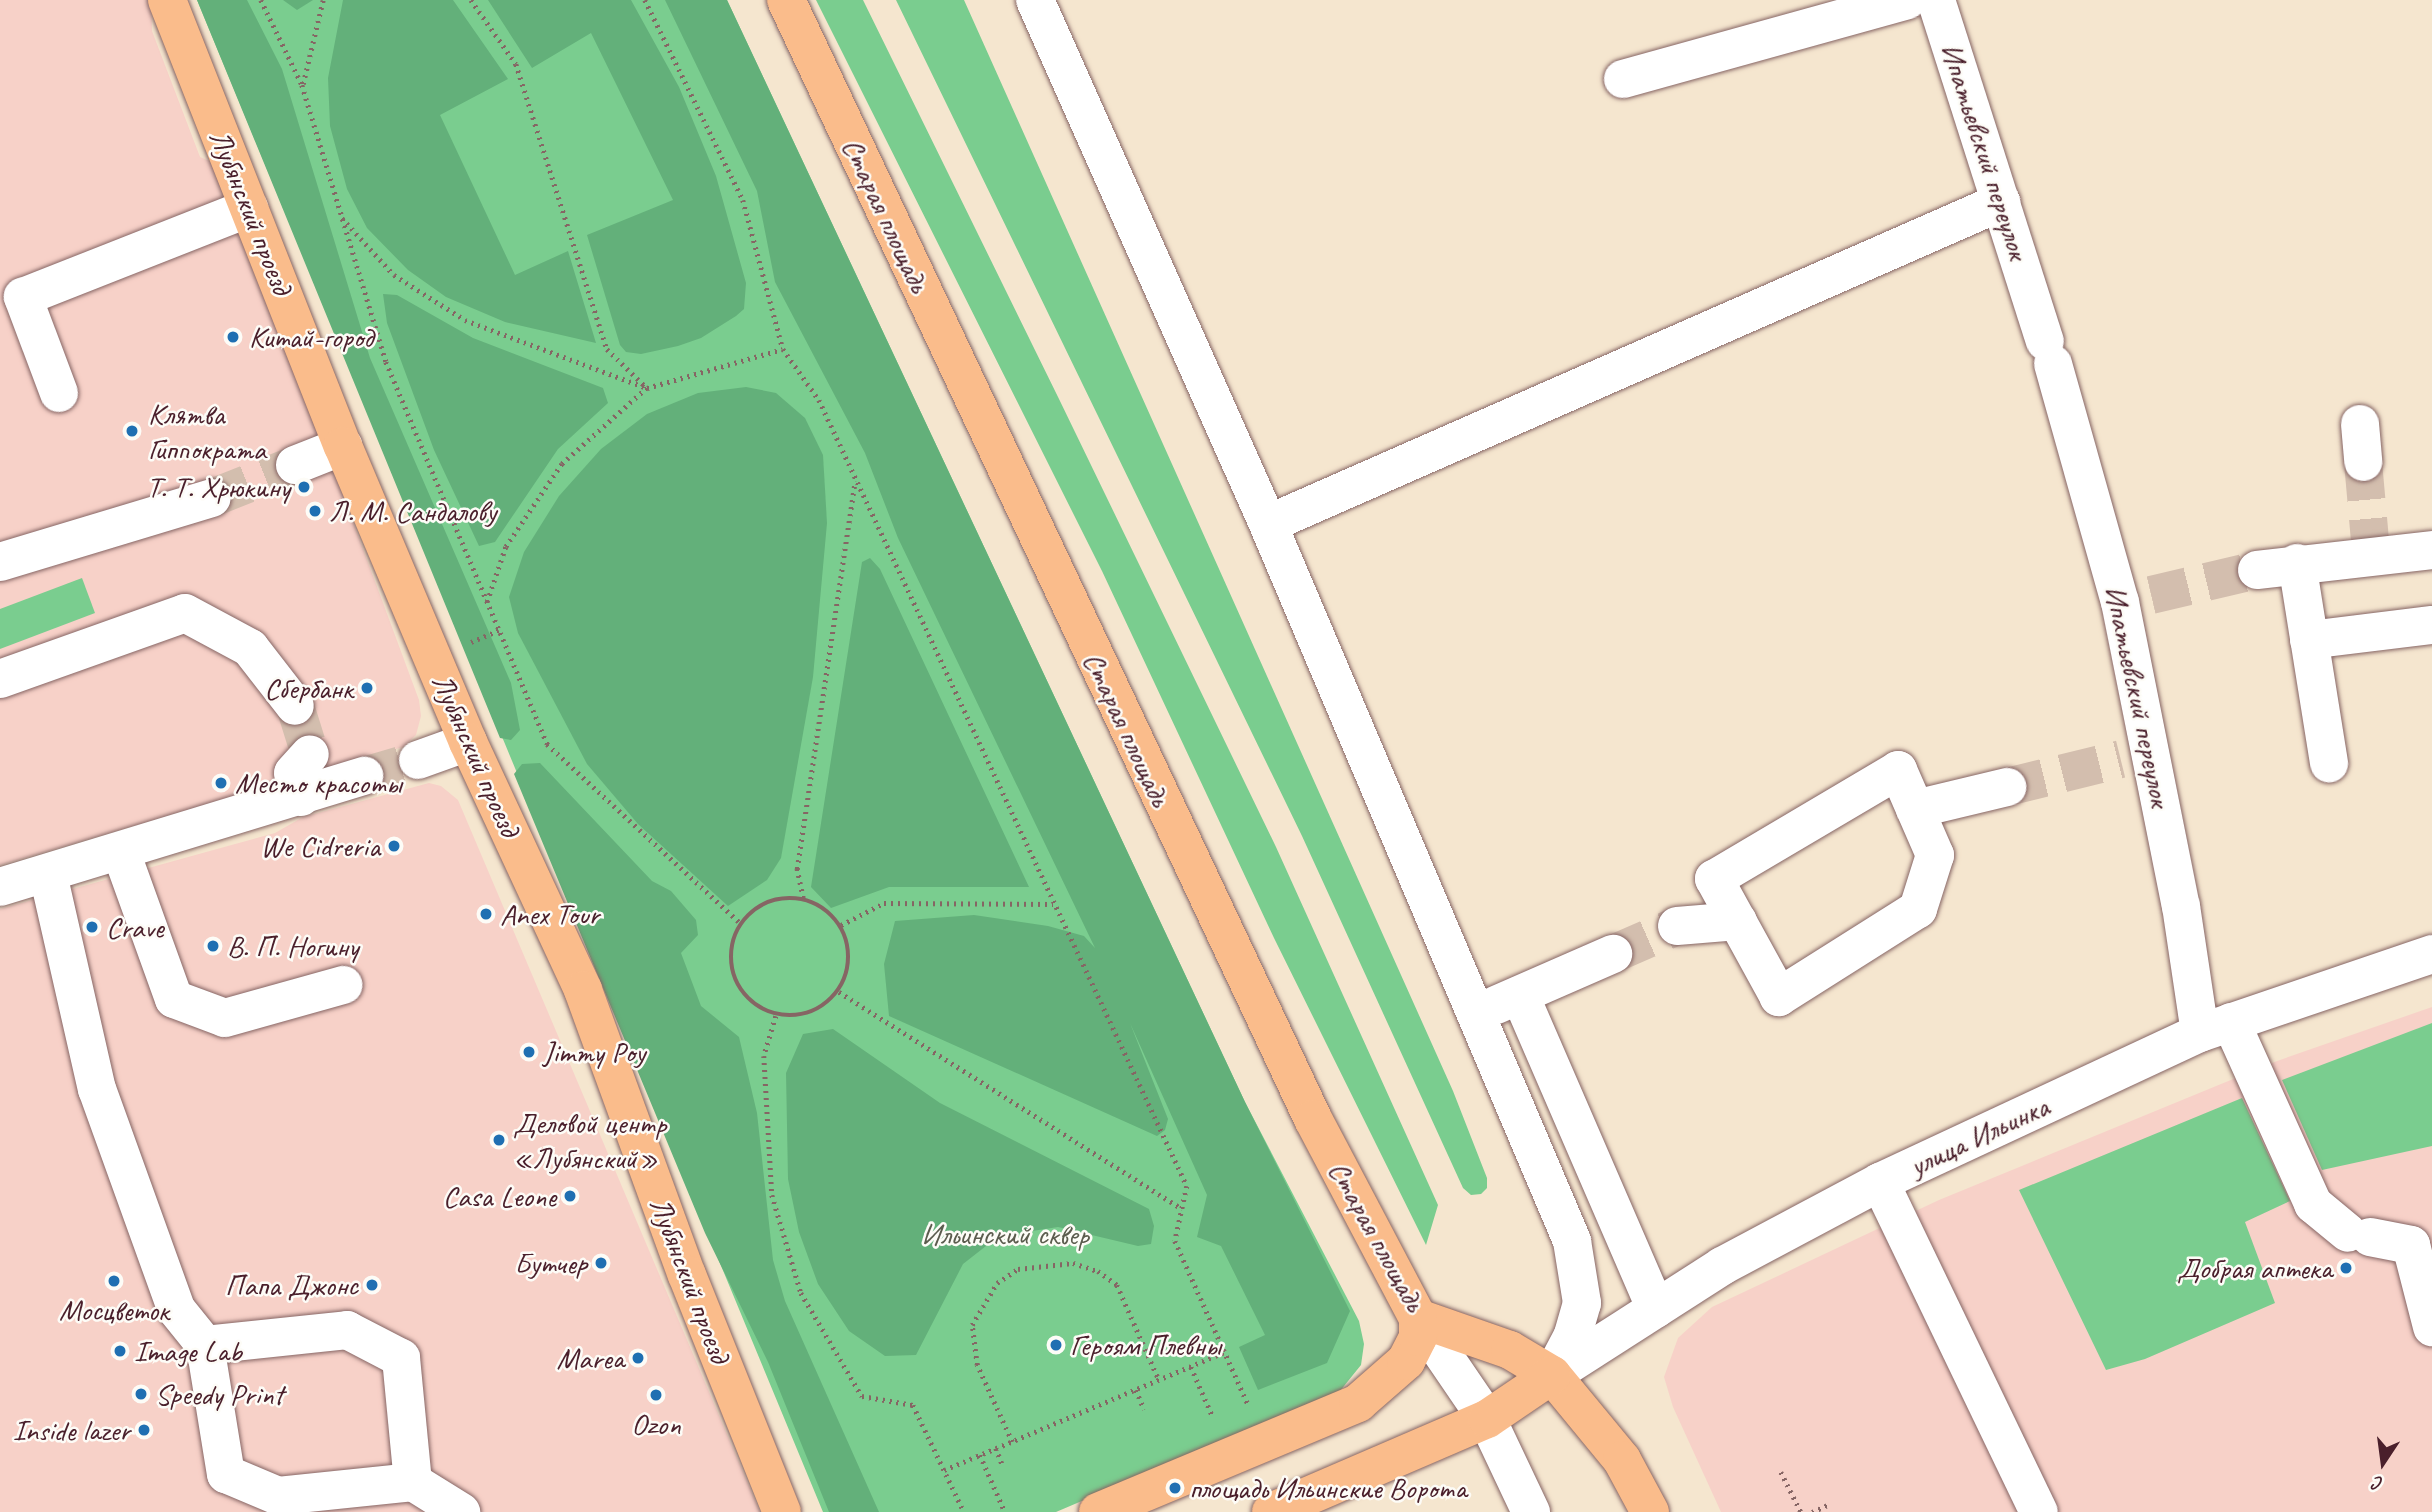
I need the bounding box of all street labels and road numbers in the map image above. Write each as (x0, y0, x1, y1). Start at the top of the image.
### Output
street label: Ипатьевский переулок (1933, 38, 2037, 264)
street label: Лубянский проезд (202, 125, 300, 299)
street label: Старая площадь (835, 133, 937, 297)
street label: Ипатьевский переулок (2097, 582, 2179, 810)
street label: Старая площадь (1076, 647, 1178, 811)
street label: Лубянский проезд (424, 668, 528, 842)
street label: улица Ильинка (1904, 1088, 2054, 1184)
street label: Старая площадь (1322, 1156, 1432, 1316)
street label: Лубянский проезд (642, 1192, 738, 1368)

